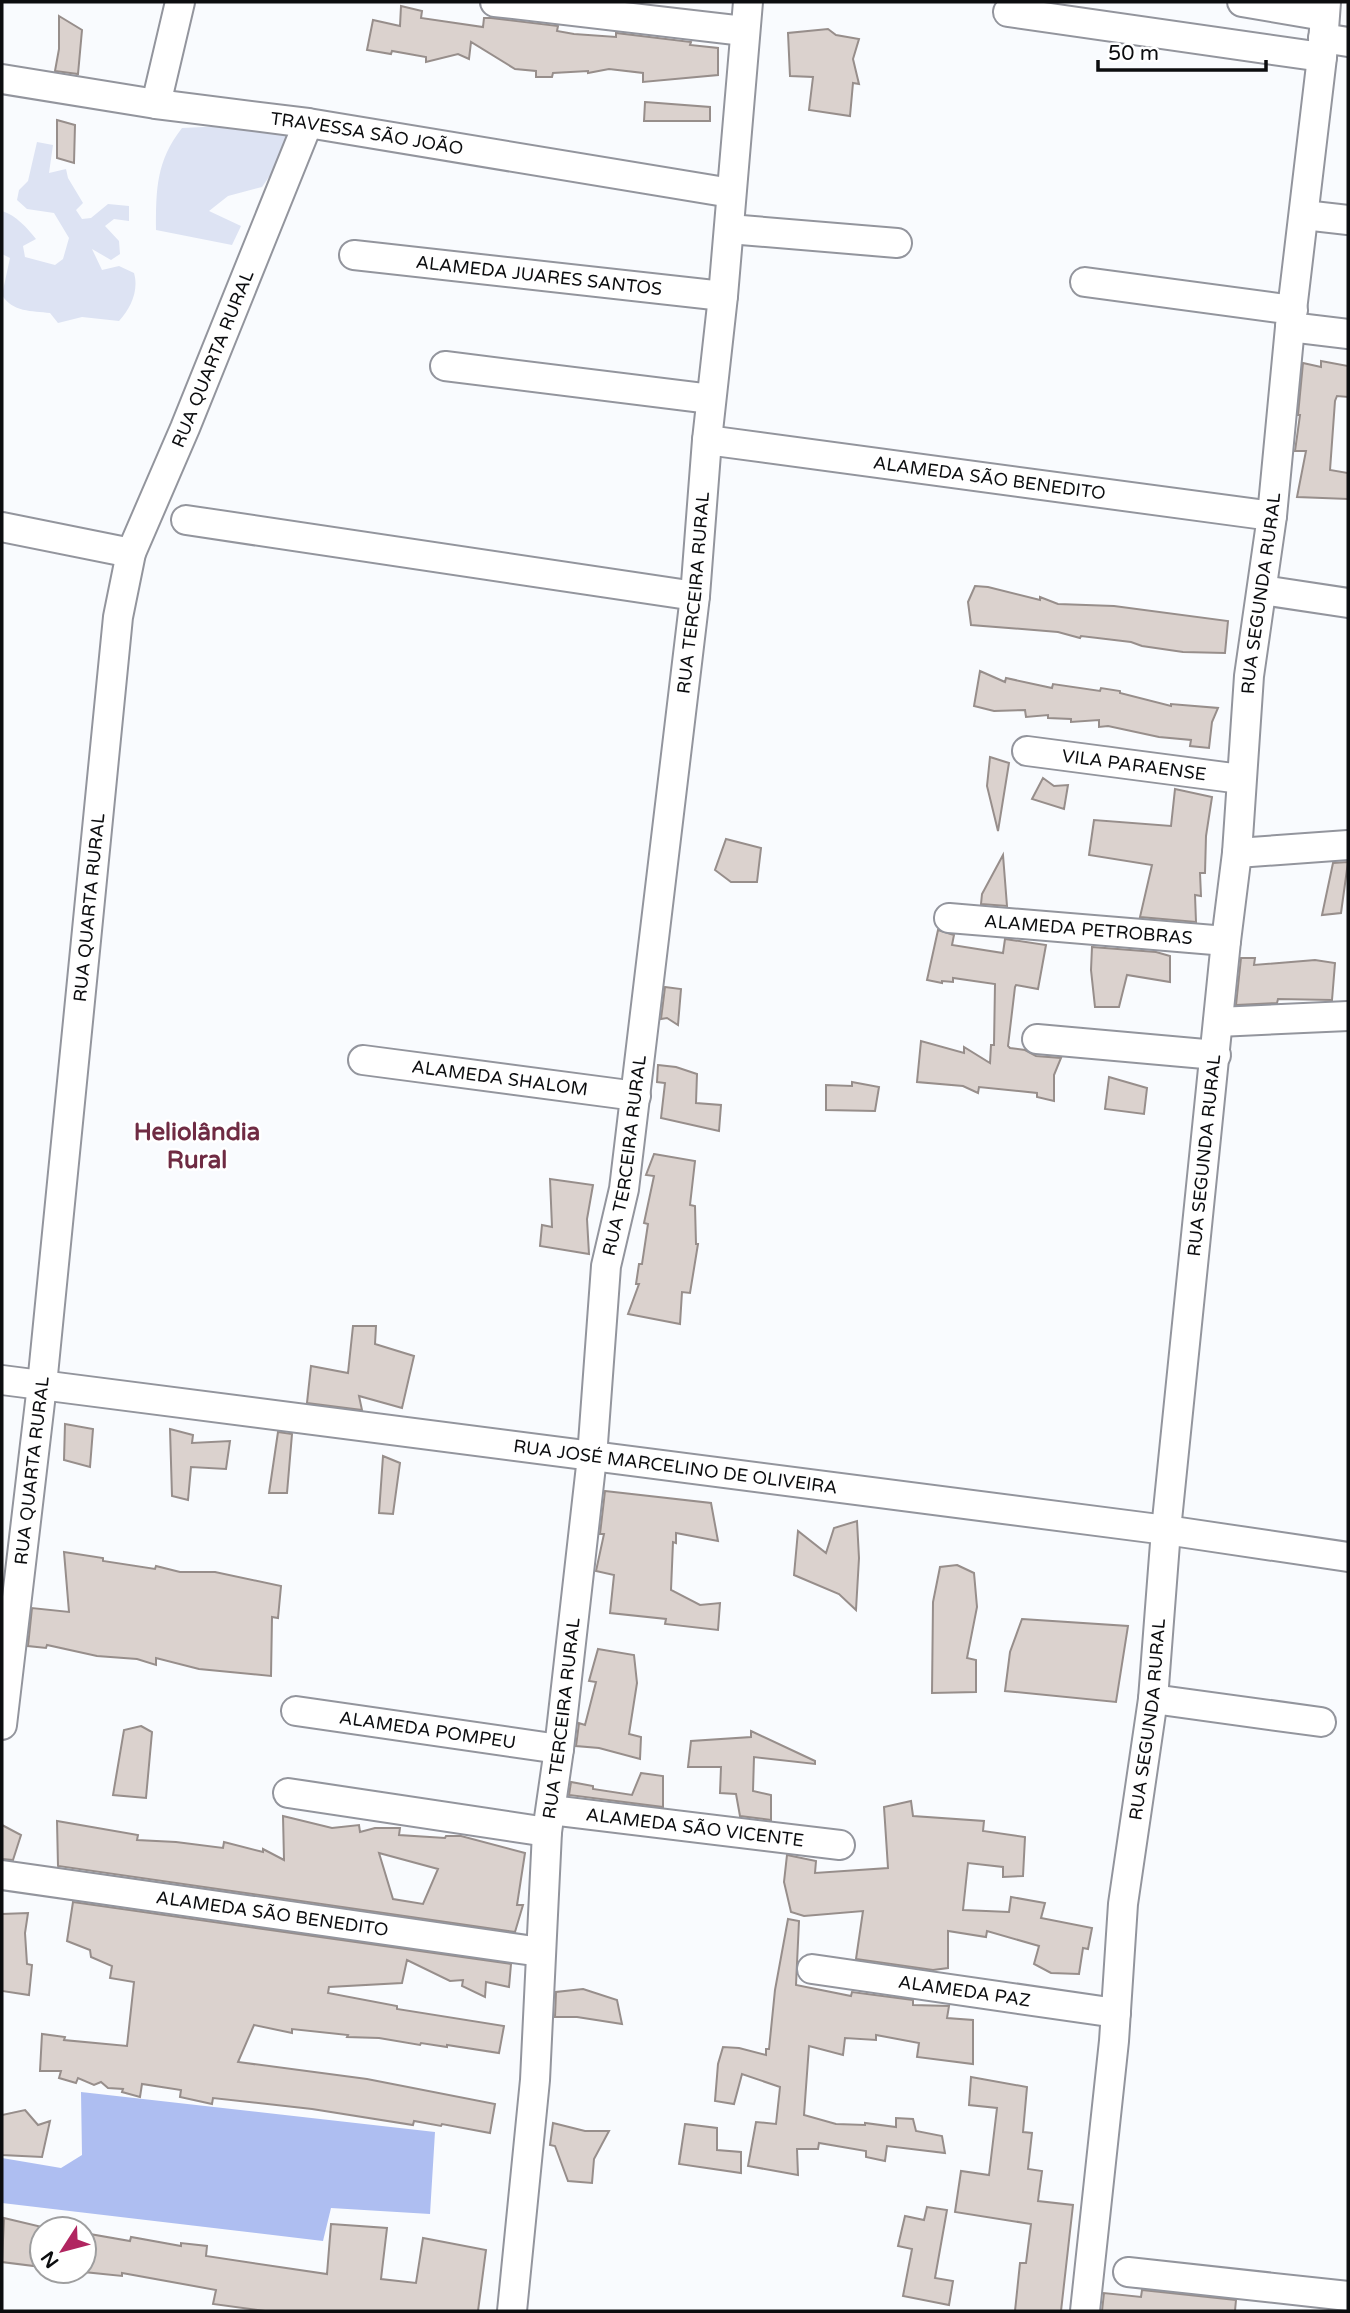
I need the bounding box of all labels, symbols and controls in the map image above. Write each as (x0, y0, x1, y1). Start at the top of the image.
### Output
scale bar (1098, 28, 1266, 72)
text: 50 m (1108, 41, 1159, 66)
street label: TRAVESSA SÃO JOÃO (269, 107, 465, 160)
street label: ALAMEDA JUARES SANTOS (415, 251, 663, 300)
street label: RUA QUARTA RURAL (167, 266, 259, 451)
street label: ALAMEDA SÃO BENEDITO (872, 451, 1107, 505)
street label: RUA TERCEIRA RURAL (672, 490, 714, 695)
street label: RUA SEGUNDA RURAL (1237, 491, 1285, 695)
street label: VILA PARAENSE (1061, 745, 1208, 785)
street label: RUA QUARTA RURAL (69, 812, 110, 1003)
street label: ALAMEDA PETROBRAS (983, 910, 1194, 949)
street label: RUA TERCEIRA RURAL (598, 1053, 651, 1258)
street label: RUA SEGUNDA RURAL (1183, 1053, 1225, 1258)
street label: ALAMEDA SHALOM (410, 1056, 589, 1101)
district label: Heliolândia Rural (134, 1118, 260, 1175)
street label: RUA QUARTA RURAL (10, 1375, 54, 1566)
street label: RUA JOSÉ MARCELINO DE OLIVEIRA (512, 1435, 839, 1499)
street label: RUA TERCEIRA RURAL (538, 1616, 585, 1821)
street label: RUA SEGUNDA RURAL (1124, 1617, 1170, 1822)
street label: ALAMEDA POMPEU (338, 1706, 518, 1754)
street label: ALAMEDA SÃO VICENTE (585, 1803, 805, 1852)
street label: ALAMEDA SÃO BENEDITO (155, 1886, 390, 1941)
street label: ALAMEDA PAZ (897, 1971, 1032, 2011)
north arrow (28, 2215, 98, 2285)
text: N (37, 2247, 63, 2272)

